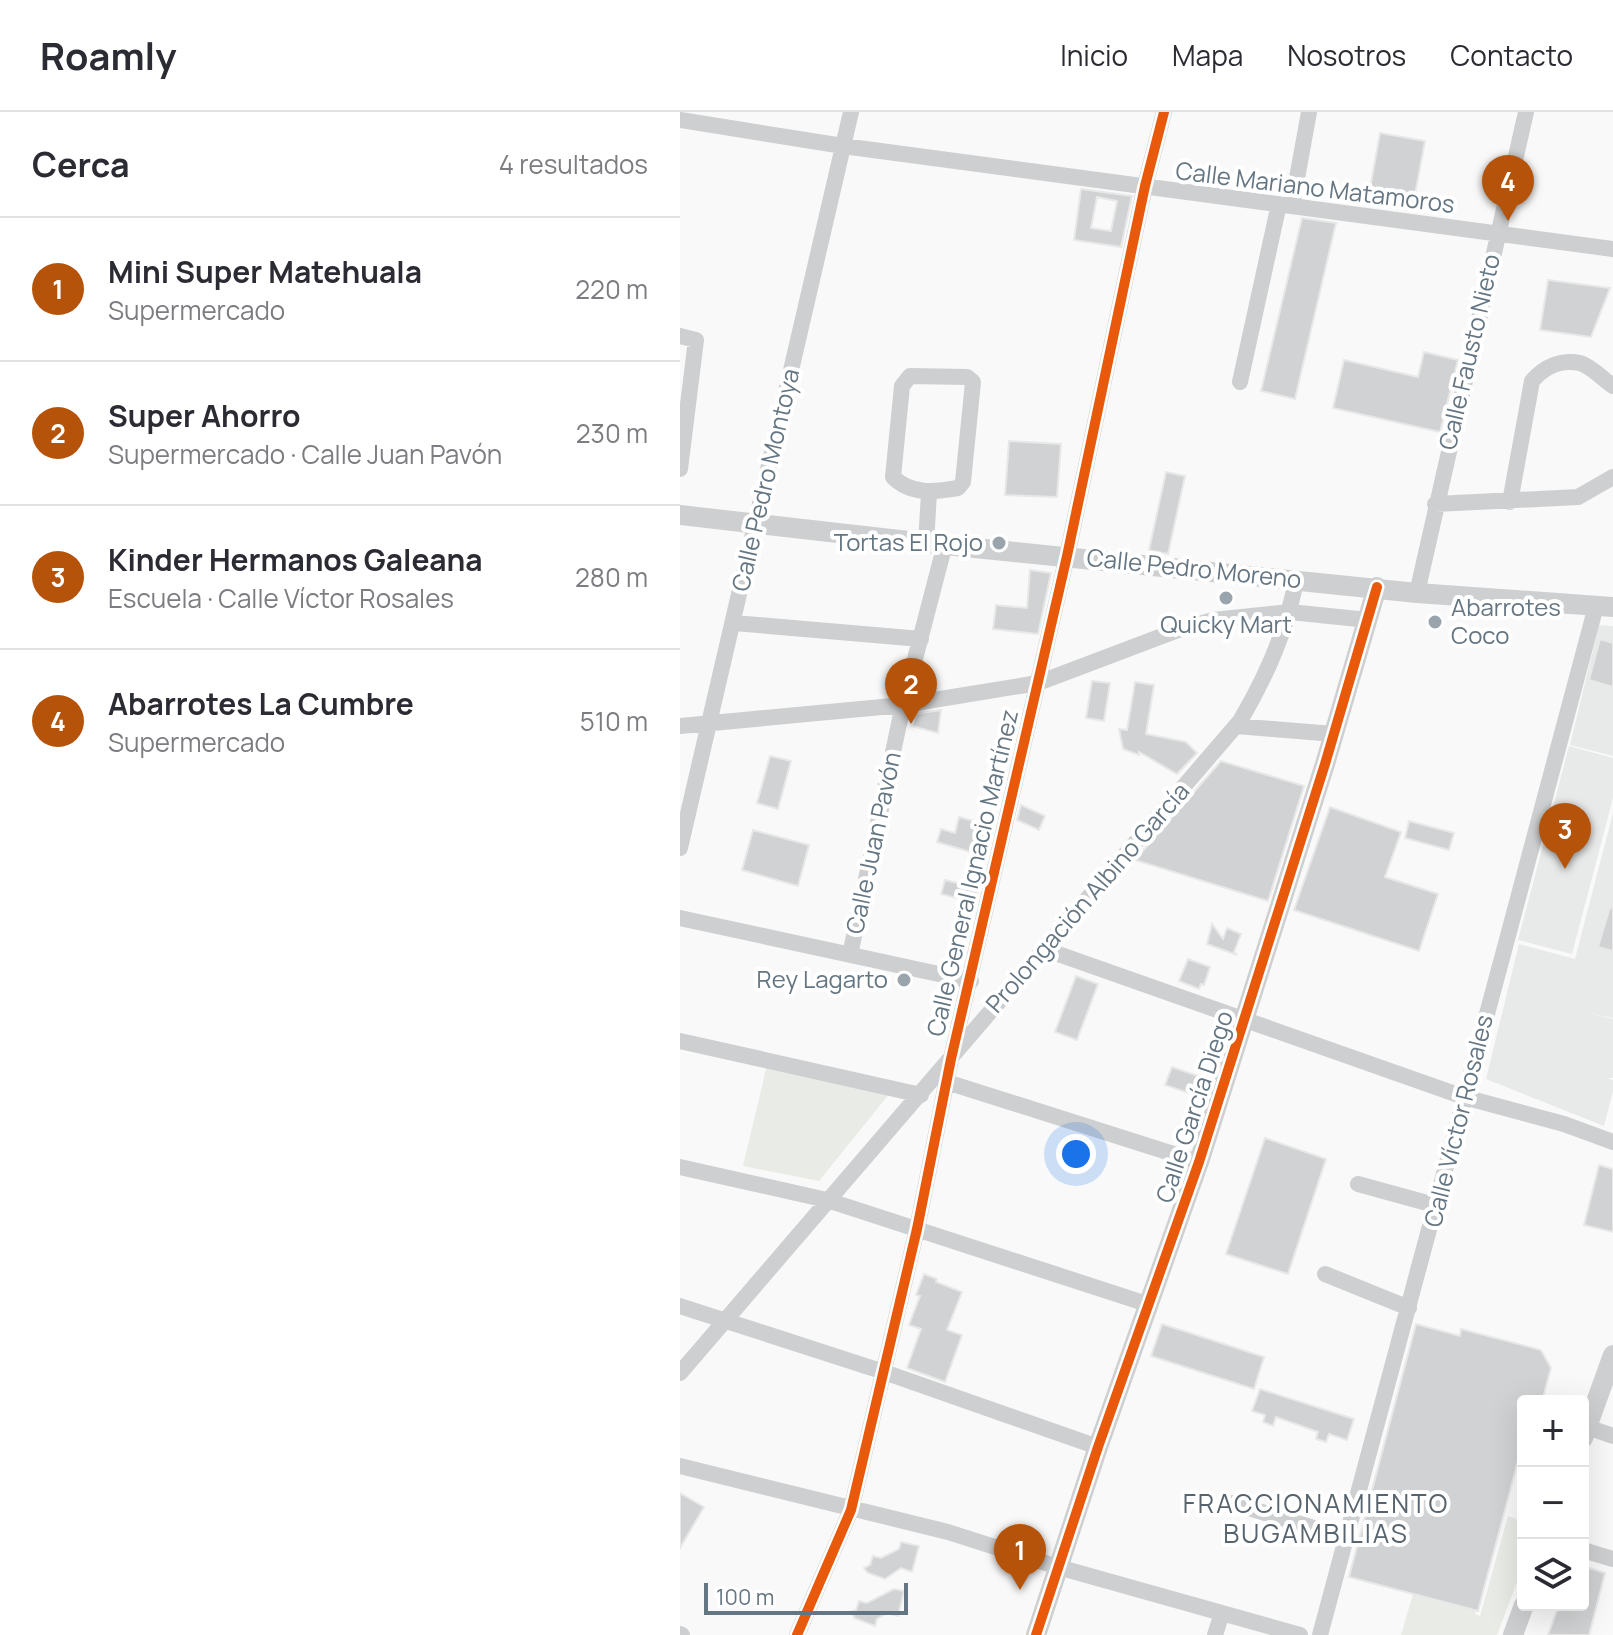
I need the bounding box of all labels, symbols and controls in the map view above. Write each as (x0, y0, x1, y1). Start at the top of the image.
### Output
text: Roamly (40, 29, 177, 81)
text: Inicio (1060, 36, 1128, 74)
text: Mapa (1172, 36, 1243, 74)
text: Nosotros (1287, 36, 1406, 74)
text: Contacto (1450, 36, 1573, 74)
text: Cerca (32, 141, 130, 187)
text: 4 resultados (499, 146, 648, 182)
street label: Calle Mariano Matamoros (1174, 153, 1457, 220)
pin: 4 (1482, 155, 1534, 221)
text: Mini Super Matehuala (108, 251, 422, 292)
street label: Calle Fausto Nieto (1430, 251, 1507, 453)
text: 1 (52, 271, 64, 307)
text: 220 m (575, 271, 648, 307)
text: Supermercado (108, 292, 285, 328)
street label: Calle Pedro Montoya (723, 365, 806, 594)
text: Super Ahorro (108, 395, 301, 436)
text: 2 (50, 415, 66, 451)
text: 230 m (576, 415, 648, 451)
text: Supermercado · Calle Juan Pavón (108, 436, 502, 472)
place label: Tortas El Rojo (834, 525, 983, 558)
marker: Tortas El Rojo (990, 534, 1008, 552)
text: Kinder Hermanos Galeana (108, 539, 482, 580)
street label: Calle Pedro Moreno (1085, 540, 1303, 595)
text: 3 (50, 559, 66, 595)
text: 280 m (575, 559, 648, 595)
text: Escuela · Calle Víctor Rosales (108, 580, 454, 616)
marker: Quicky Mart (1217, 589, 1235, 607)
place label: Abarrotes Coco (1451, 590, 1561, 651)
place label: Quicky Mart (1160, 607, 1292, 640)
marker: Abarrotes Coco (1426, 613, 1444, 631)
pin: 2 (885, 658, 937, 724)
text: Abarrotes La Cumbre (108, 683, 414, 724)
text: 4 (50, 703, 66, 739)
text: 510 m (580, 703, 648, 739)
street label: Calle General Ignacio Martínez (918, 706, 1025, 1039)
text: Supermercado (108, 724, 285, 760)
street label: Calle Juan Pavón (837, 749, 908, 937)
street label: Prolongación Albino García (978, 775, 1196, 1019)
pin: 3 (1539, 803, 1591, 869)
place label: Rey Lagarto (757, 962, 888, 995)
marker: Rey Lagarto (895, 971, 913, 989)
street label: Calle García Diego (1147, 1006, 1240, 1207)
street label: Calle Víctor Rosales (1415, 1011, 1500, 1230)
your location (1056, 1134, 1096, 1174)
map controls (1517, 1395, 1589, 1611)
button: + (1517, 1395, 1589, 1467)
button: − (1517, 1467, 1589, 1539)
district label: FRACCIONAMIENTO BUGAMBILIAS (1183, 1485, 1449, 1551)
pin: 1 (994, 1524, 1046, 1590)
button: layers (1517, 1539, 1589, 1611)
scale bar (704, 1579, 908, 1615)
text: 100 m (716, 1582, 774, 1612)

